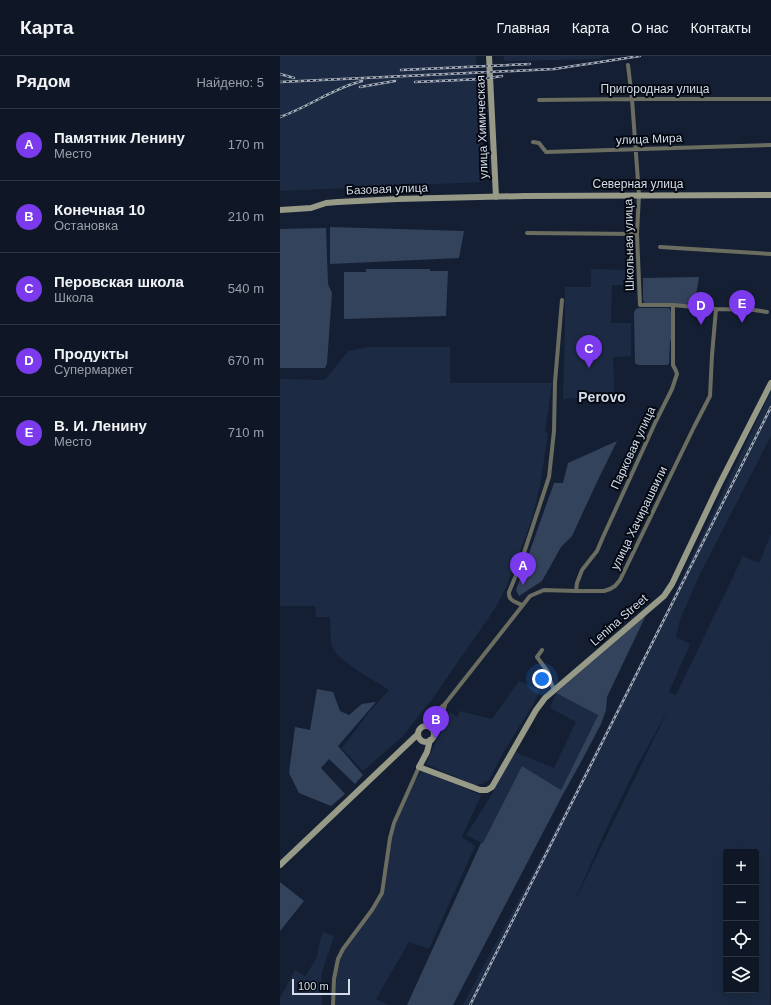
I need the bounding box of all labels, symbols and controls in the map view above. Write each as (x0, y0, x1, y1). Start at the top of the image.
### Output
text: Карта (20, 17, 74, 38)
text: Главная (496, 20, 550, 36)
text: Карта (572, 20, 609, 36)
text: О нас (631, 20, 669, 36)
text: Контакты (691, 20, 751, 36)
text: Рядом (16, 72, 71, 91)
text: Найдено: 5 (196, 75, 264, 90)
street label: улица Химическая (473, 75, 491, 179)
street label: Пригородная улица (601, 82, 710, 96)
text: Памятник Ленину (54, 129, 185, 146)
street label: улица Мира (616, 131, 683, 147)
text: A (24, 137, 34, 152)
text: 170 m (228, 137, 264, 152)
text: Место (54, 146, 92, 161)
street label: Северная улица (592, 177, 684, 191)
street label: Базовая улица (346, 181, 429, 197)
street label: Школьная улица (621, 198, 637, 291)
text: Конечная 10 (54, 201, 145, 218)
text: B (24, 209, 34, 224)
text: 210 m (228, 209, 264, 224)
text: Остановка (54, 218, 118, 233)
text: Перовская школа (54, 273, 184, 290)
text: C (24, 281, 34, 296)
text: 540 m (228, 281, 264, 296)
text: Школа (54, 290, 94, 305)
pin: E (729, 290, 755, 323)
pin: D (688, 292, 714, 325)
pin: C (576, 335, 602, 368)
text: Продукты (54, 345, 129, 362)
text: D (24, 353, 34, 368)
text: 670 m (228, 353, 264, 368)
text: Супермаркет (54, 362, 133, 377)
district label: Perovo (578, 389, 626, 405)
street label: Парковая улица (608, 404, 658, 492)
text: В. И. Ленину (54, 417, 147, 434)
text: E (25, 425, 33, 440)
text: 710 m (228, 425, 264, 440)
text: Место (54, 434, 92, 449)
street label: улица Хачирашвили (608, 464, 670, 572)
pin: A (510, 552, 536, 585)
street label: Lenina Street (587, 591, 651, 649)
your location (532, 669, 552, 689)
pin: B (423, 706, 449, 739)
map controls (723, 849, 759, 993)
button: + (723, 849, 759, 885)
button: − (723, 885, 759, 921)
button: locate (723, 921, 759, 957)
button: layers (723, 957, 759, 993)
scale bar (292, 977, 350, 996)
text: 100 m (298, 980, 329, 992)

